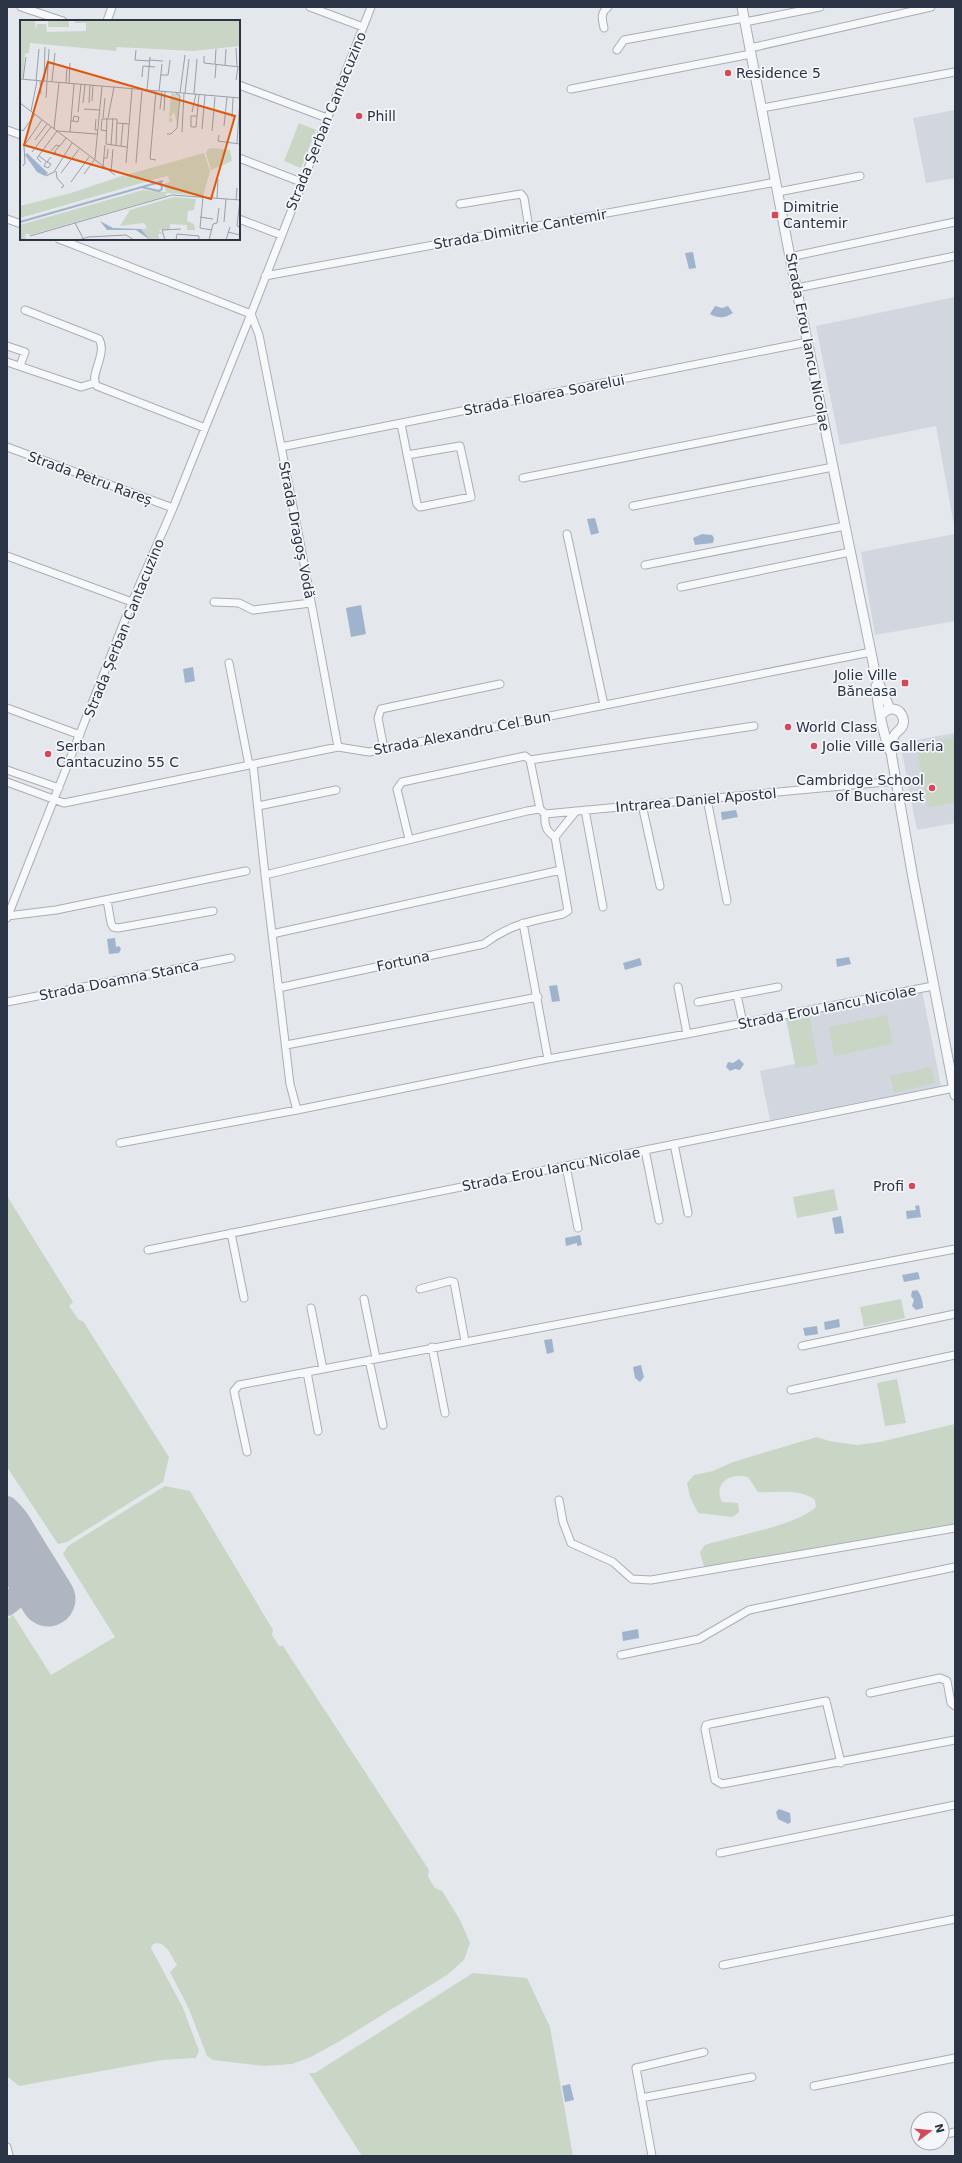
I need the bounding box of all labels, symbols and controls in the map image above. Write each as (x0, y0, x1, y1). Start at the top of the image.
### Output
inset map (20, 20, 240, 240)
street label: Strada Șerban Cantacuzino (283, 29, 370, 213)
place label: Residence 5 (736, 65, 821, 81)
marker: Residence 5 (723, 68, 733, 78)
place label: Phill (367, 108, 396, 124)
marker: Phill (354, 111, 364, 121)
place label: Dimitrie Cantemir (783, 199, 848, 231)
street label: Strada Dimitrie Cantemir (432, 206, 608, 252)
marker: Dimitrie Cantemir (770, 210, 780, 220)
street label: Strada Erou Iancu Nicolae (783, 252, 833, 432)
street label: Strada Floarea Soarelui (462, 372, 626, 418)
street label: Strada Petru Rareș (25, 448, 154, 509)
street label: Strada Dragoș Vodă (275, 460, 318, 600)
street label: Strada Șerban Cantacuzino (81, 536, 168, 720)
place label: Jolie Ville Băneasa (833, 667, 897, 699)
marker: Jolie Ville Băneasa (900, 678, 910, 688)
street label: Strada Alexandru Cel Bun (372, 708, 552, 758)
place label: World Class (796, 719, 877, 735)
marker: World Class (783, 722, 793, 732)
place label: Serban Cantacuzino 55 C (56, 738, 179, 770)
place label: Jolie Ville Galleria (821, 738, 944, 754)
marker: Jolie Ville Galleria (809, 741, 819, 751)
marker: Serban Cantacuzino 55 C (43, 749, 53, 759)
place label: Cambridge School of Bucharest (796, 772, 925, 804)
marker: Cambridge School of Bucharest (927, 783, 937, 793)
street label: Intrarea Daniel Apostol (615, 785, 777, 815)
street label: Fortuna (375, 948, 431, 974)
street label: Strada Doamna Stanca (38, 957, 200, 1003)
street label: Strada Erou Iancu Nicolae (737, 982, 917, 1032)
street label: Strada Erou Iancu Nicolae (461, 1144, 641, 1194)
place label: Profi (873, 1178, 904, 1194)
marker: Profi (907, 1181, 917, 1191)
north arrow (910, 2111, 950, 2151)
text: N (932, 2122, 947, 2135)

